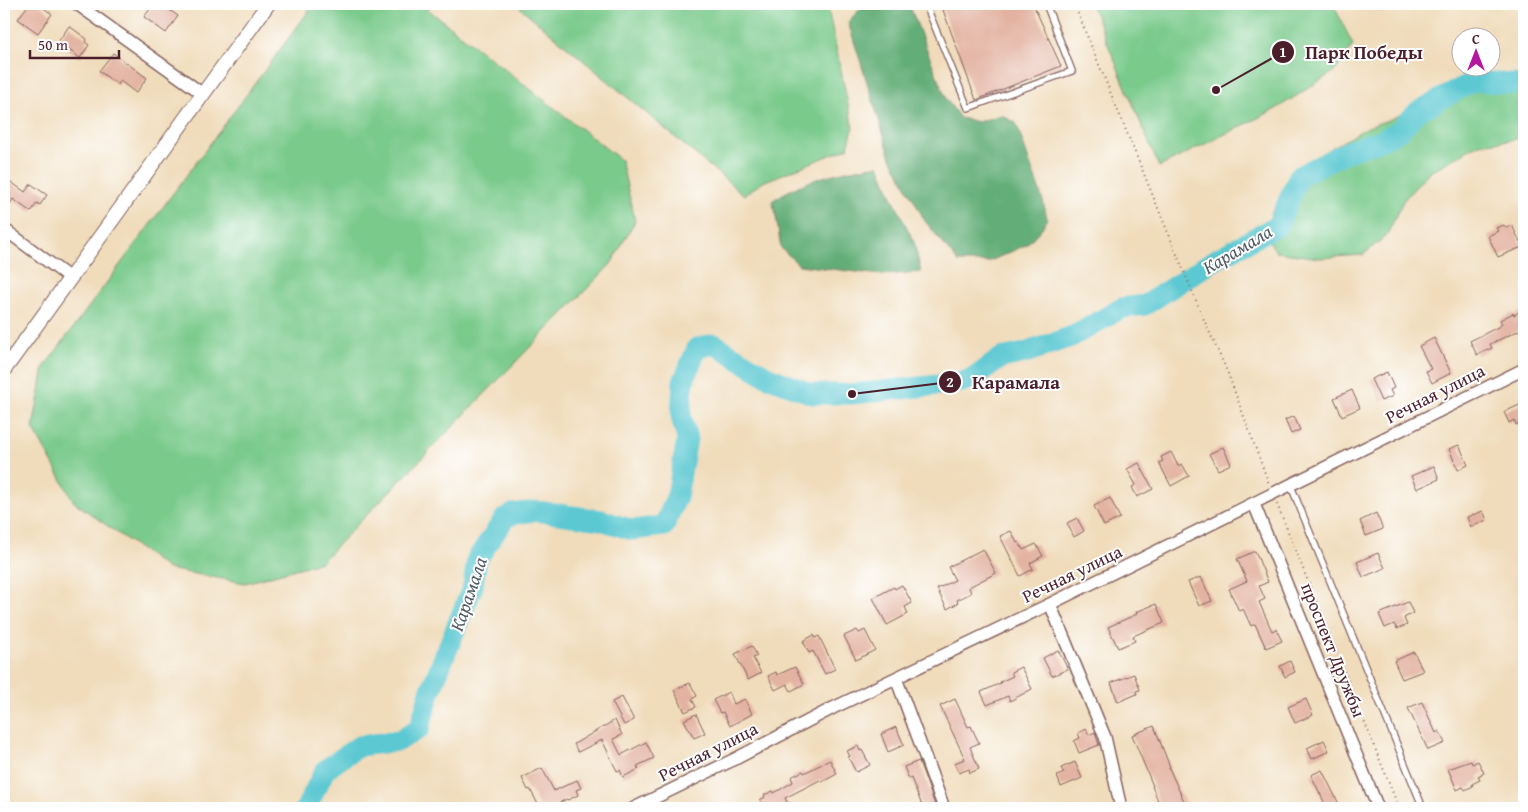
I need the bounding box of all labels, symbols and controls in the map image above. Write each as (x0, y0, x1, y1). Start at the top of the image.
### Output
scale bar (30, 28, 119, 60)
north arrow (1450, 28, 1500, 78)
text: С (1472, 29, 1480, 49)
text: 50 m (38, 34, 69, 55)
callout: Парк Победы (1270, 35, 1433, 69)
text: Парк Победы (1305, 38, 1423, 66)
text: 1 (1279, 41, 1287, 62)
water label: Карамала (1197, 217, 1277, 281)
street label: Речная улица (1380, 357, 1490, 430)
callout: Карамала (937, 365, 1070, 399)
text: Карамала (972, 368, 1060, 396)
text: 2 (946, 371, 954, 392)
street label: Речная улица (1017, 537, 1127, 609)
water label: Карамала (442, 553, 494, 635)
street label: проспект Дружбы (1294, 578, 1373, 722)
street label: Речная улица (653, 715, 763, 788)

